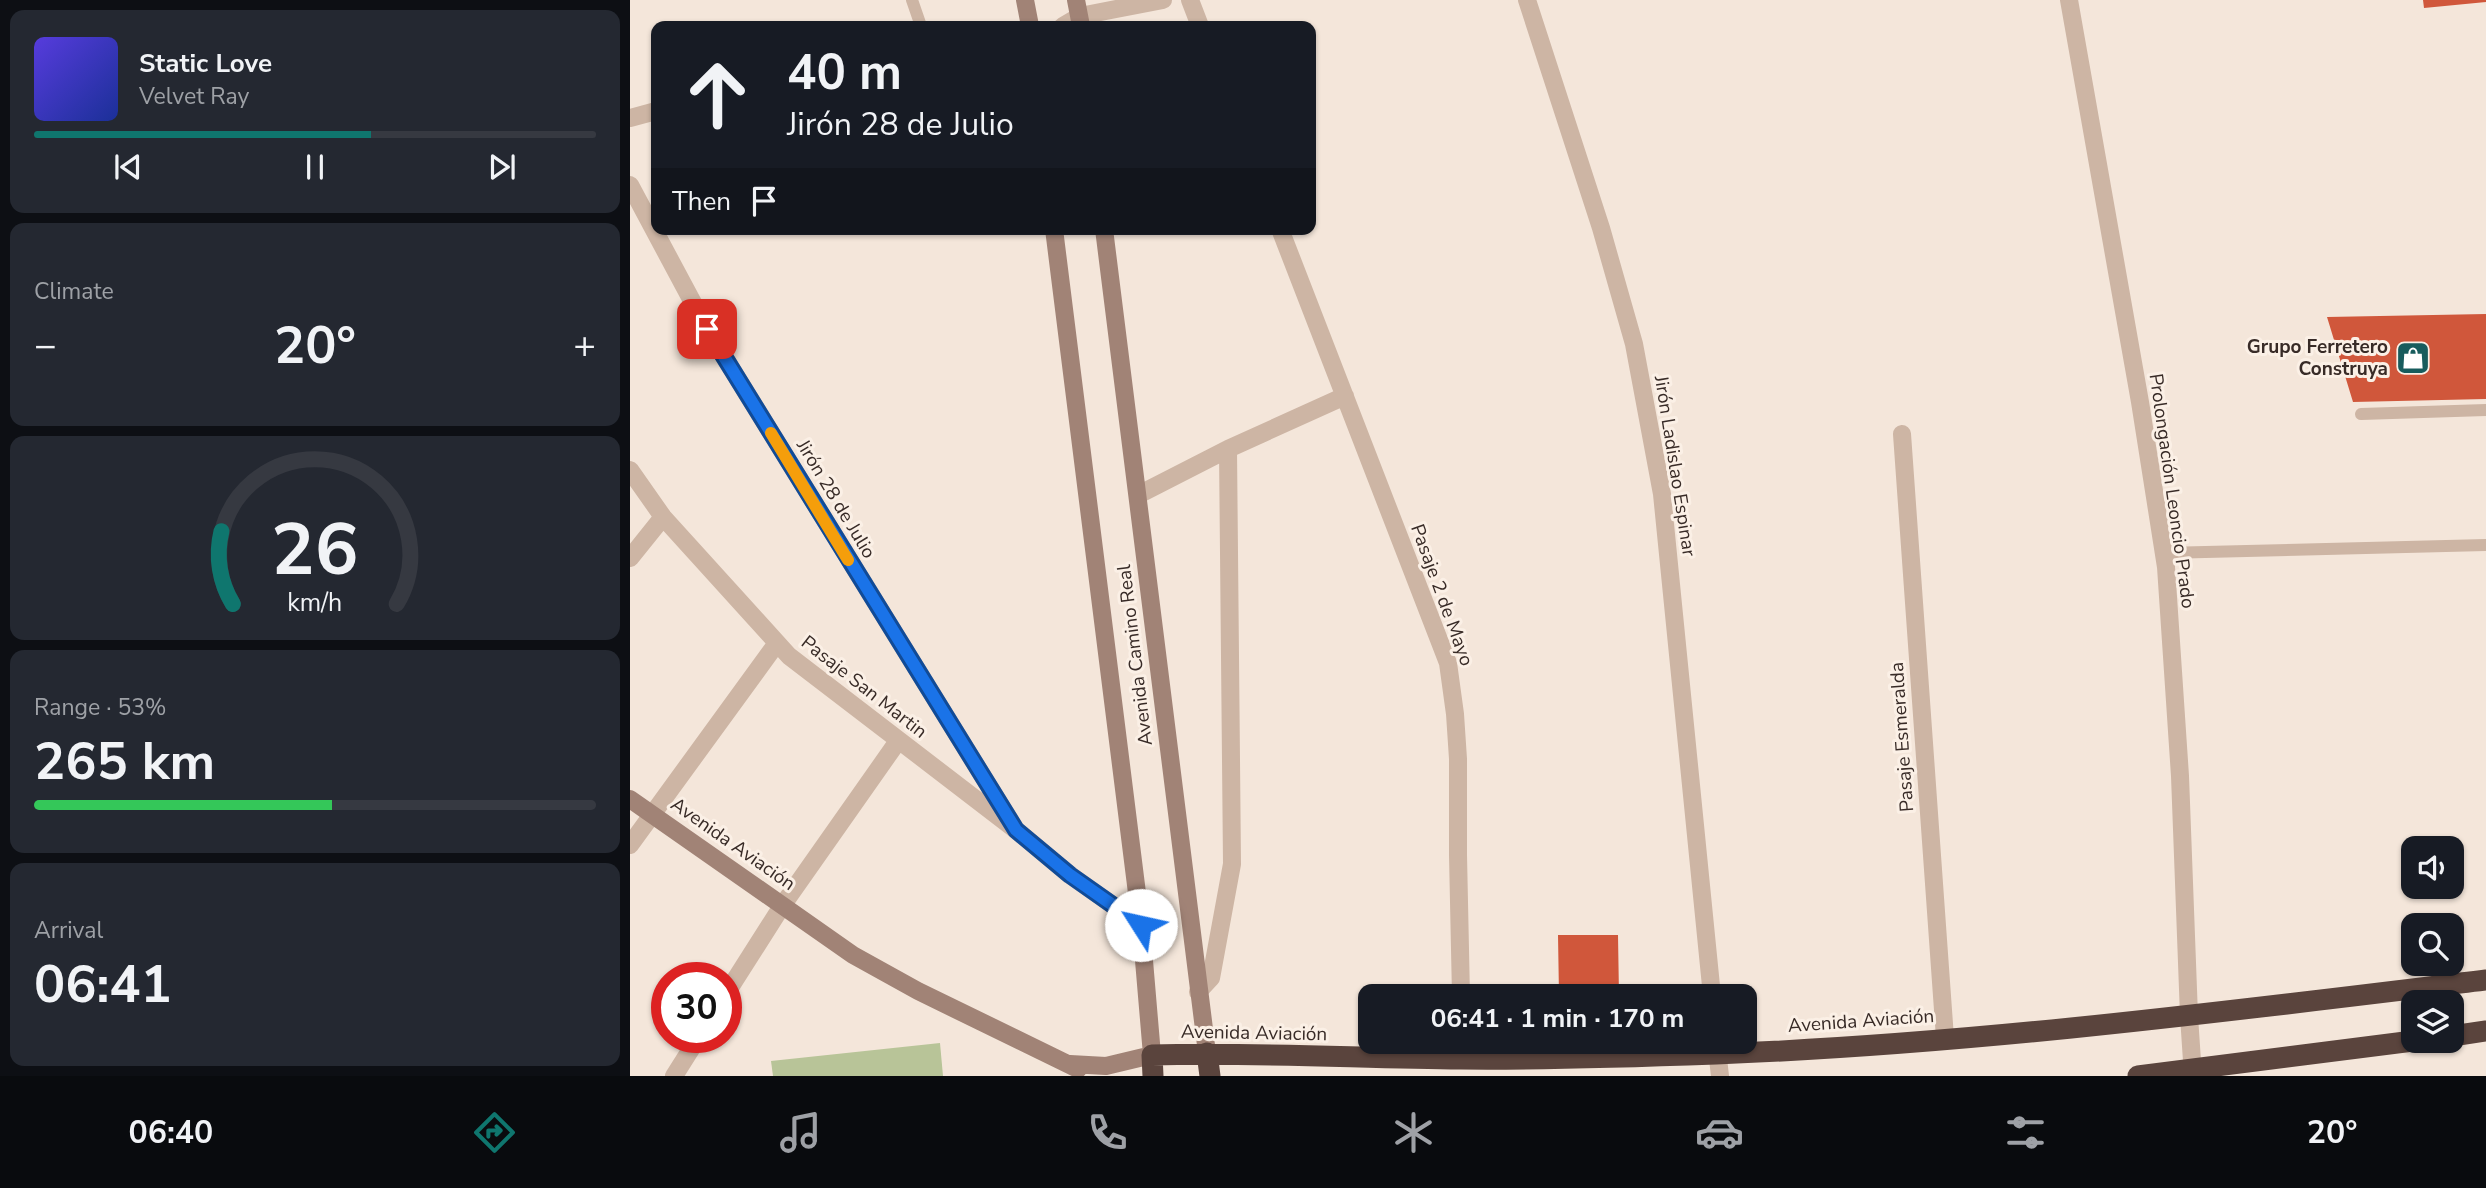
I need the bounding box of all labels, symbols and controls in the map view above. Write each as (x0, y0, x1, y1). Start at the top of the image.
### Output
text: 40 m (787, 39, 902, 106)
text: Static Love (139, 46, 272, 81)
icon: ahead (672, 49, 763, 140)
text: Velvet Ray (139, 81, 249, 112)
text: Jirón 28 de Julio (787, 103, 1014, 146)
icon: previous (109, 148, 147, 186)
icon: pause (296, 148, 334, 186)
icon: next (483, 148, 521, 186)
icon: arrive (745, 182, 783, 220)
text: Then (672, 184, 731, 219)
text: Climate (34, 276, 114, 307)
pin (677, 299, 737, 359)
text: 20° (274, 310, 356, 381)
icon: arrive (688, 310, 726, 348)
text: − (34, 320, 57, 371)
text: + (573, 320, 596, 371)
place label: Grupo Ferretero Construya (2247, 334, 2388, 382)
shop icon: Grupo Ferretero Construya (2394, 339, 2432, 377)
street label: Prolongación Leoncio Prado (2143, 372, 2201, 610)
street label: Jirón Ladislao Espinar (1648, 373, 1702, 559)
street label: Jirón 28 de Julio (790, 434, 882, 563)
text: 26 (271, 500, 359, 600)
street label: Pasaje 2 de Mayo (1404, 521, 1480, 669)
street label: Avenida Camino Real (1111, 563, 1159, 747)
text: km/h (287, 586, 343, 620)
street label: Pasaje San Martin (796, 630, 932, 744)
street label: Pasaje Esmeralda (1884, 661, 1920, 813)
text: Range · 53% (34, 692, 166, 723)
text: 265 km (34, 726, 215, 797)
street label: Avenida Aviación (666, 791, 800, 897)
map controls (2401, 836, 2464, 1053)
button: sound (2401, 836, 2464, 899)
position arrow (1104, 888, 1178, 962)
button: search (2401, 913, 2464, 976)
text: Arrival (34, 915, 103, 946)
text: 06:41 (34, 949, 172, 1020)
speed limit sign: 30 (651, 962, 742, 1053)
button: layers (2401, 990, 2464, 1053)
text: 06:41 · 1 min · 170 m (1431, 1001, 1684, 1036)
street label: Avenida Aviación (1787, 1003, 1935, 1039)
street label: Avenida Aviación (1181, 1019, 1327, 1047)
icon: directions (470, 1108, 519, 1157)
icon: music (776, 1108, 825, 1157)
icon: phone (1083, 1108, 1132, 1157)
icon: climate (1389, 1108, 1438, 1157)
icon: car (1695, 1108, 1744, 1157)
icon: filters (2001, 1108, 2050, 1157)
text: 06:40 (129, 1111, 213, 1154)
text: 20° (2307, 1111, 2357, 1154)

